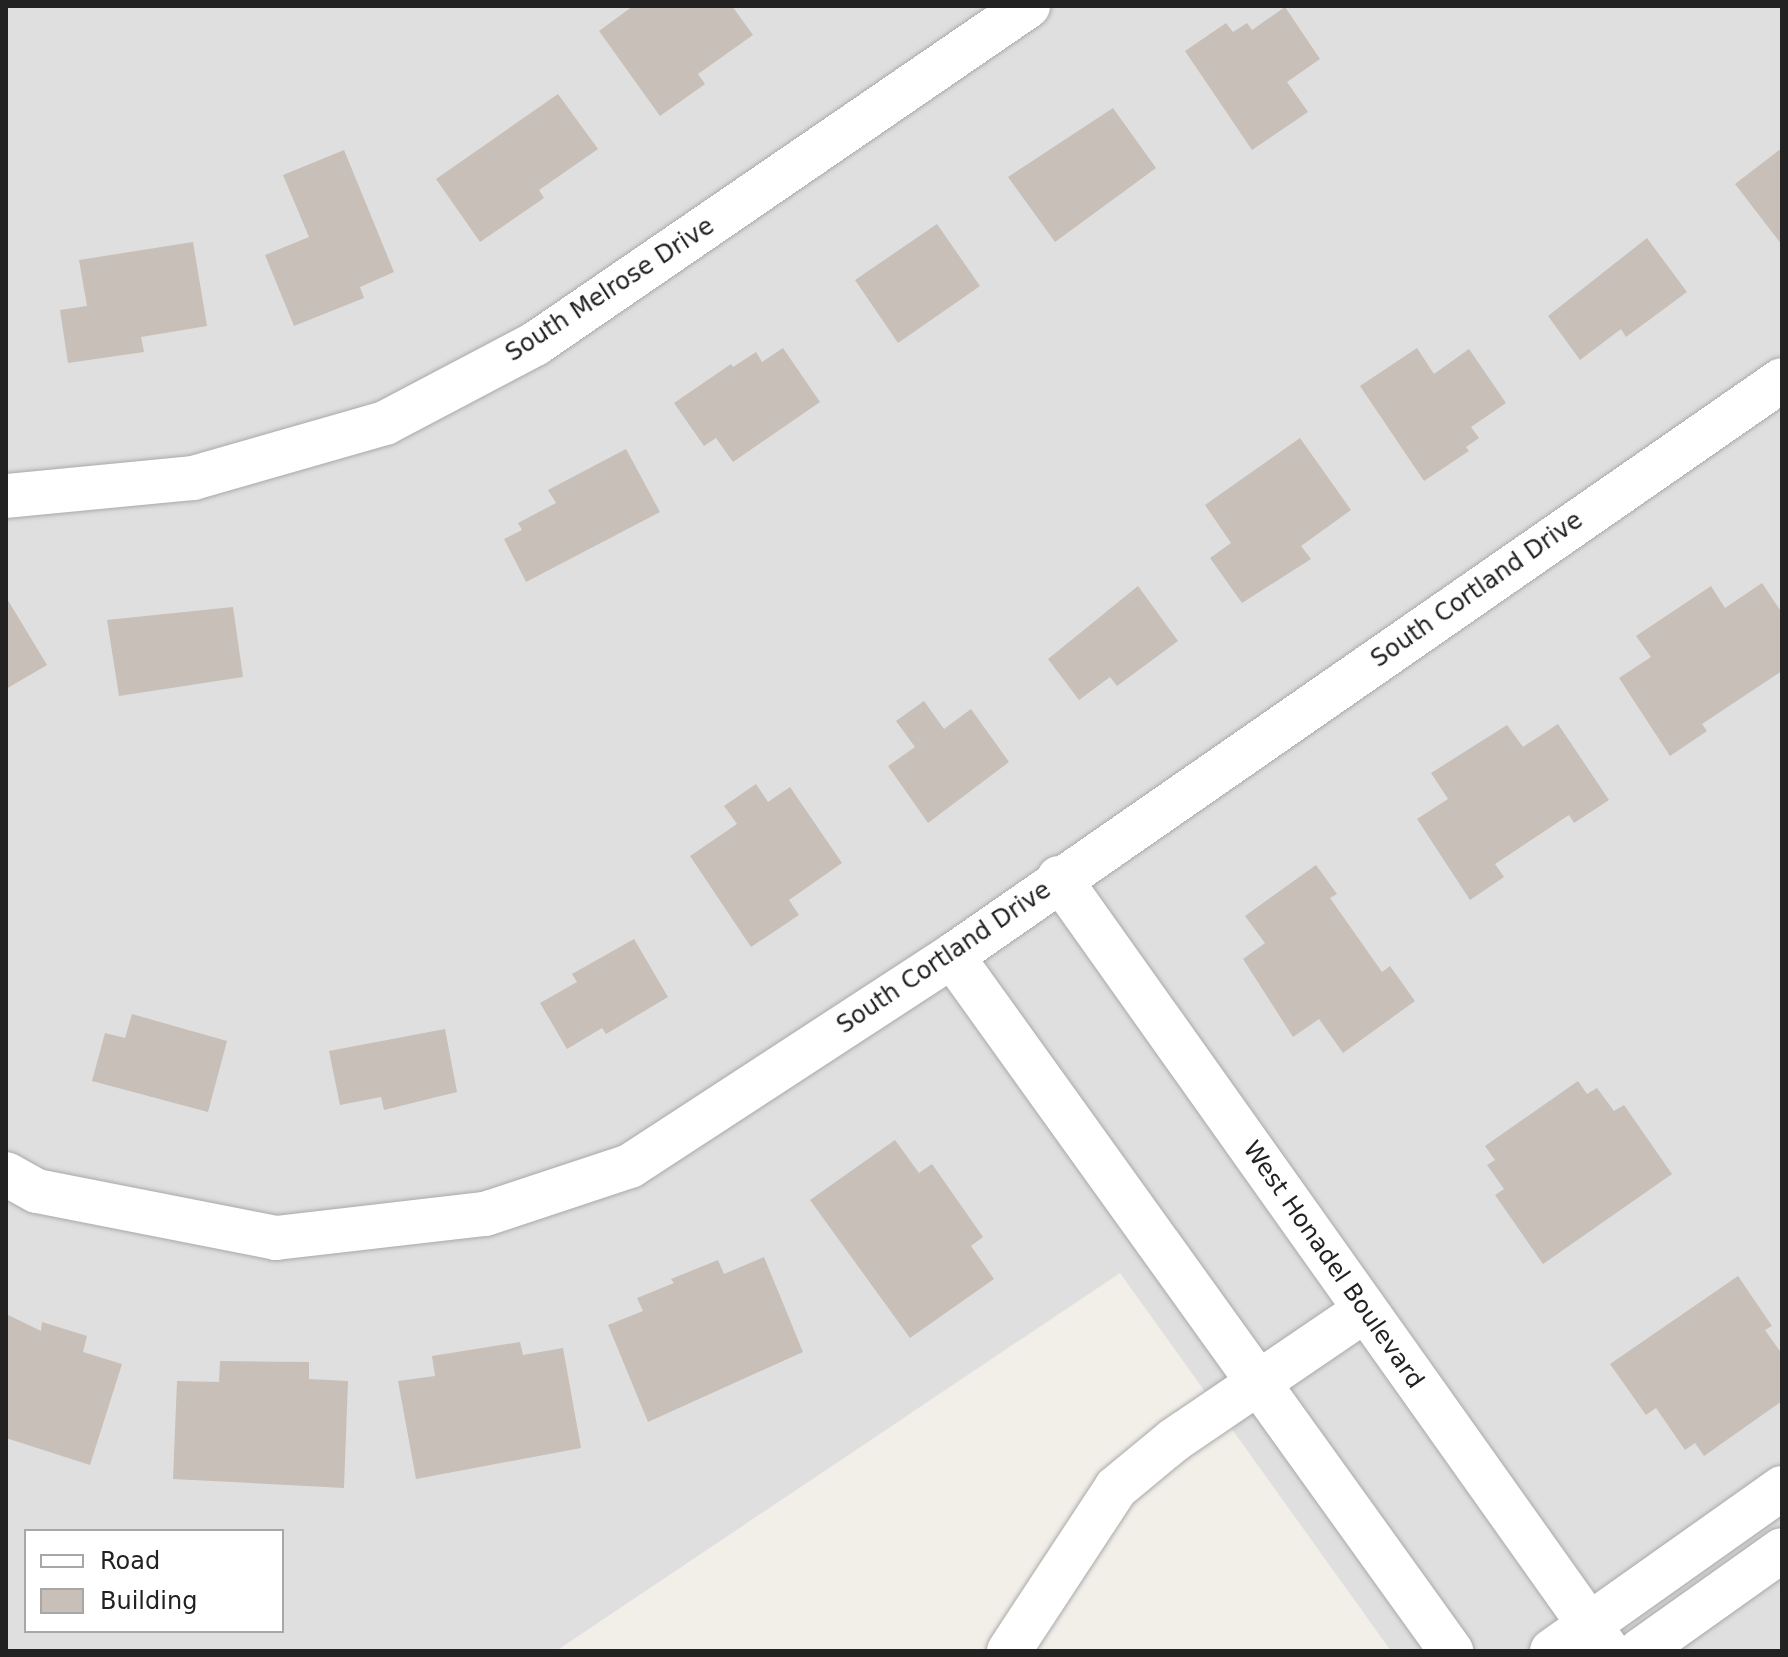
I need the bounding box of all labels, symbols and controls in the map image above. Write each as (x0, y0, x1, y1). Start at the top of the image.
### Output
street label: South Melrose Drive (500, 212, 720, 368)
street label: South Cortland Drive (1366, 506, 1588, 674)
street label: South Cortland Drive (832, 876, 1056, 1040)
street label: West Honadel Boulevard (1237, 1136, 1429, 1394)
legend (24, 1529, 284, 1633)
text: Road (100, 1547, 160, 1575)
text: Building (100, 1587, 197, 1615)

